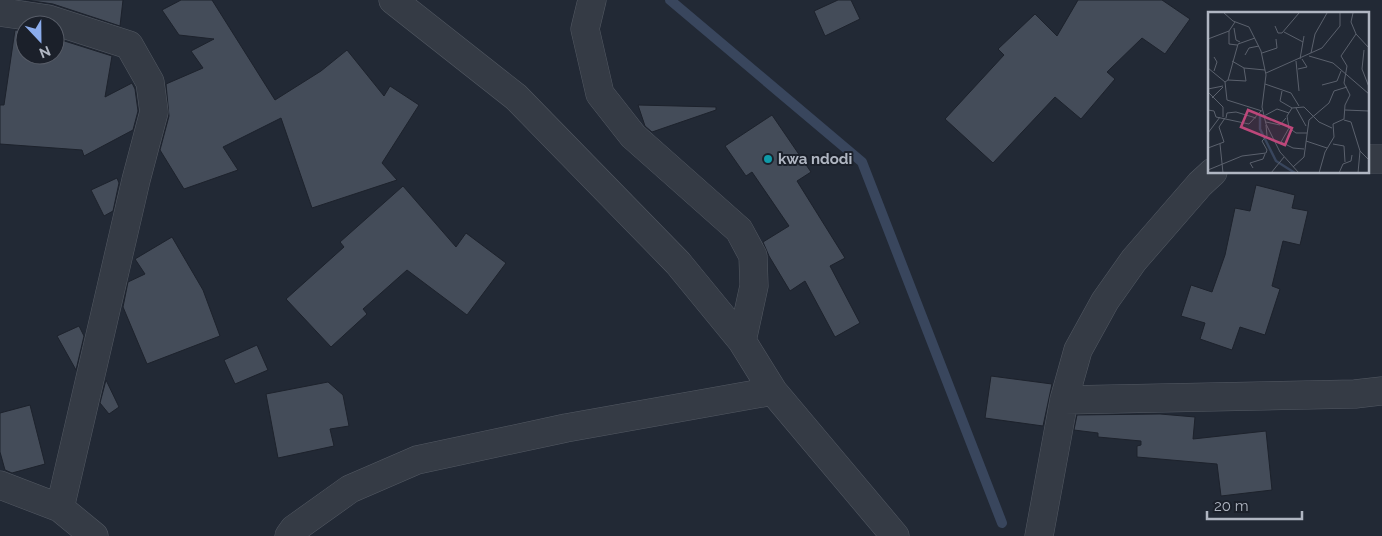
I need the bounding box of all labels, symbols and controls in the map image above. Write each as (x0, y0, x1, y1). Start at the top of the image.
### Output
inset map (1208, 12, 1370, 174)
north arrow (15, 15, 65, 65)
text: N (37, 43, 53, 61)
place label: kwa ndodi (778, 150, 852, 168)
marker: kwa ndodi (762, 153, 774, 165)
scale bar (1207, 488, 1302, 520)
text: 20 m (1214, 497, 1249, 515)

